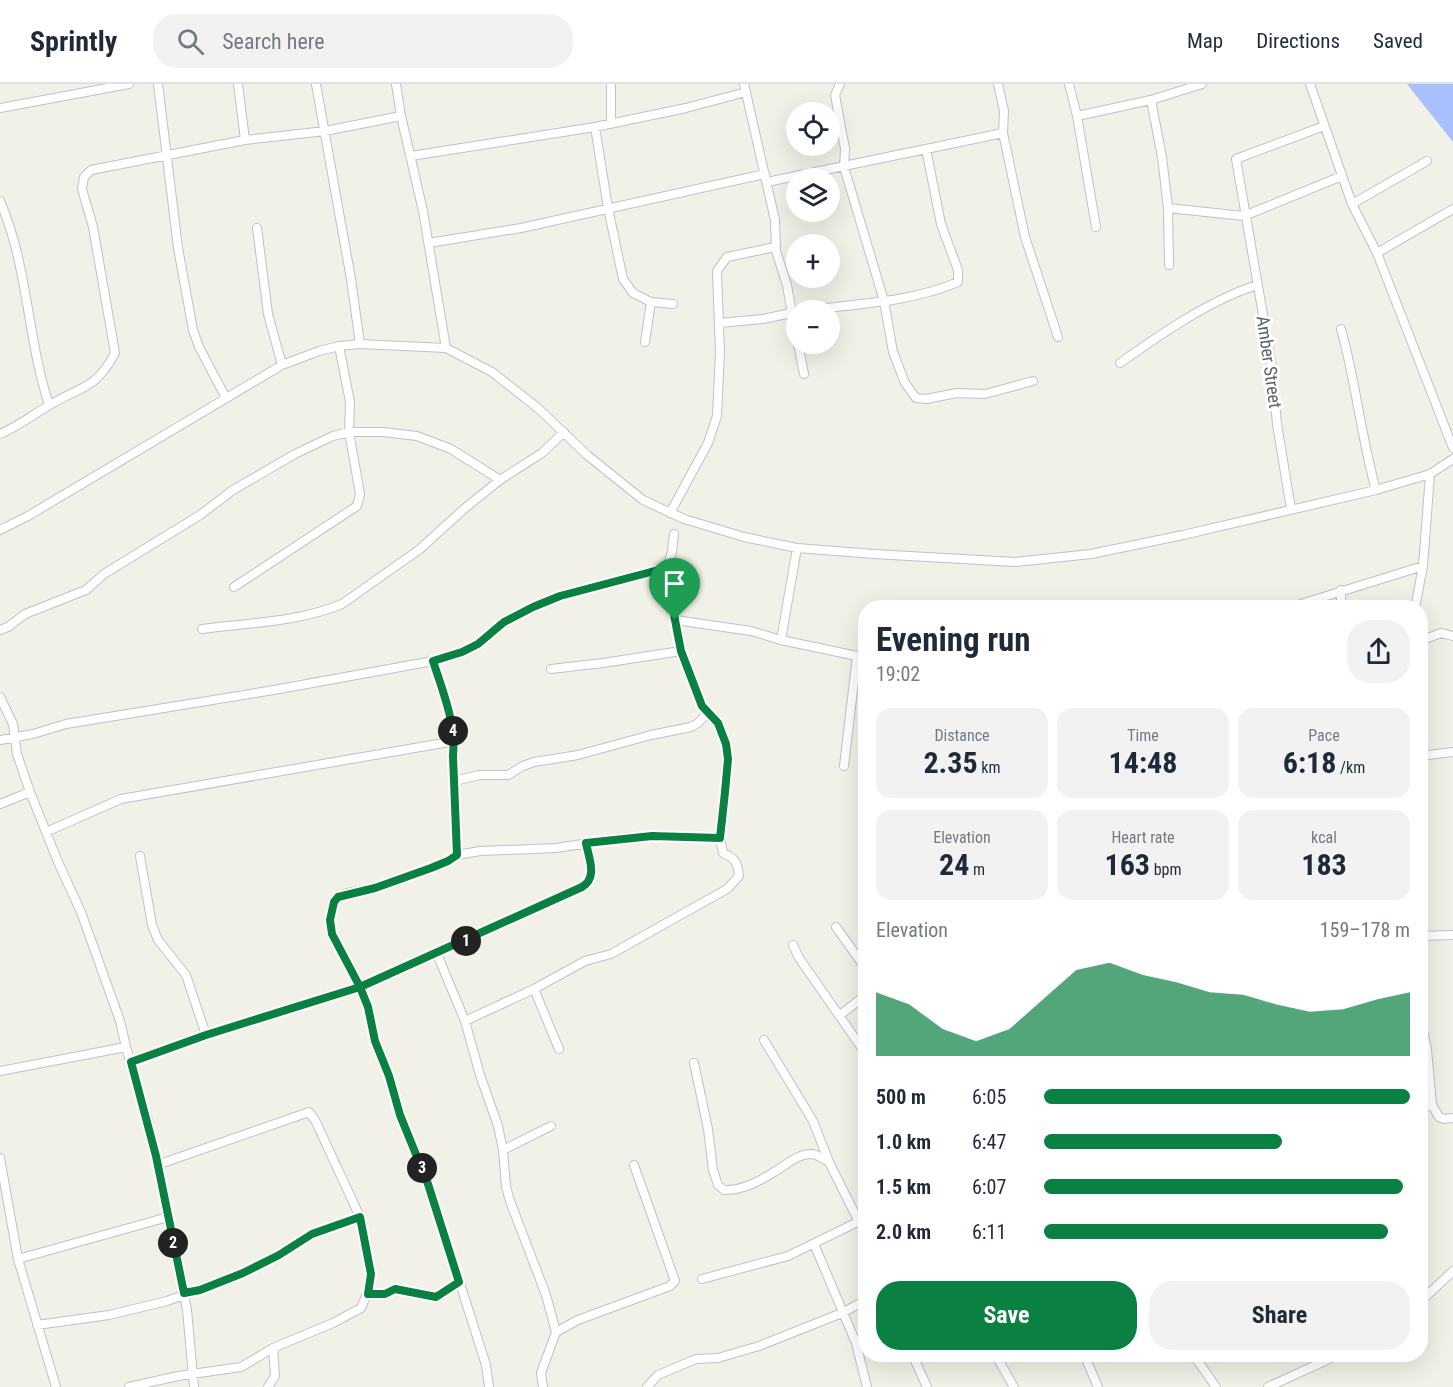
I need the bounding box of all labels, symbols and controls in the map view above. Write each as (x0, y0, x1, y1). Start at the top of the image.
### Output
search box (153, 14, 573, 68)
text: Sprintly (30, 25, 117, 58)
icon: search (174, 25, 207, 58)
text: Search here (222, 29, 325, 54)
text: Map (1187, 29, 1223, 53)
text: Directions (1256, 29, 1340, 53)
text: Saved (1373, 29, 1423, 53)
map controls (786, 102, 840, 354)
button: locate (786, 102, 840, 156)
button: layers (786, 168, 840, 222)
button: + (786, 234, 840, 288)
button: − (786, 300, 840, 354)
street label: Amber Street (1253, 314, 1286, 409)
pin (649, 558, 700, 620)
icon: arrive (658, 567, 691, 600)
text: Evening run (876, 620, 1031, 659)
button: share (1347, 620, 1410, 683)
text: 19:02 (876, 662, 920, 686)
pin: 4 (438, 716, 468, 746)
text: 4 (449, 721, 457, 740)
text: Distance (934, 726, 990, 745)
text: Time (1127, 726, 1159, 745)
text: Pace (1308, 726, 1340, 745)
text: 2.35 (923, 745, 978, 780)
text: 14:48 (1109, 745, 1177, 780)
text: 6:18 (1283, 745, 1336, 780)
text: km (978, 758, 1001, 777)
text: /km (1336, 758, 1365, 777)
text: Elevation (933, 828, 991, 847)
text: Heart rate (1111, 828, 1175, 847)
text: kcal (1311, 828, 1337, 847)
text: 24 (939, 847, 969, 882)
text: 163 (1105, 847, 1150, 882)
text: 183 (1301, 847, 1347, 882)
text: m (969, 860, 985, 879)
text: bpm (1150, 860, 1181, 879)
text: Elevation (876, 918, 948, 942)
text: 159–178 m (1320, 918, 1410, 942)
pin: 1 (451, 926, 481, 956)
text: 1 (462, 931, 470, 950)
text: 500 m (876, 1085, 926, 1109)
text: 6:05 (972, 1085, 1006, 1109)
text: 1.0 km (876, 1130, 931, 1154)
text: 6:47 (972, 1130, 1006, 1154)
pin: 3 (407, 1153, 437, 1183)
text: 3 (418, 1158, 426, 1177)
text: 1.5 km (876, 1175, 931, 1199)
text: 6:07 (972, 1175, 1006, 1199)
text: 2.0 km (876, 1220, 931, 1244)
text: 6:11 (972, 1220, 1006, 1244)
pin: 2 (158, 1228, 188, 1258)
text: 2 (169, 1233, 177, 1252)
button: Save (876, 1281, 1137, 1350)
button: Share (1149, 1281, 1410, 1350)

